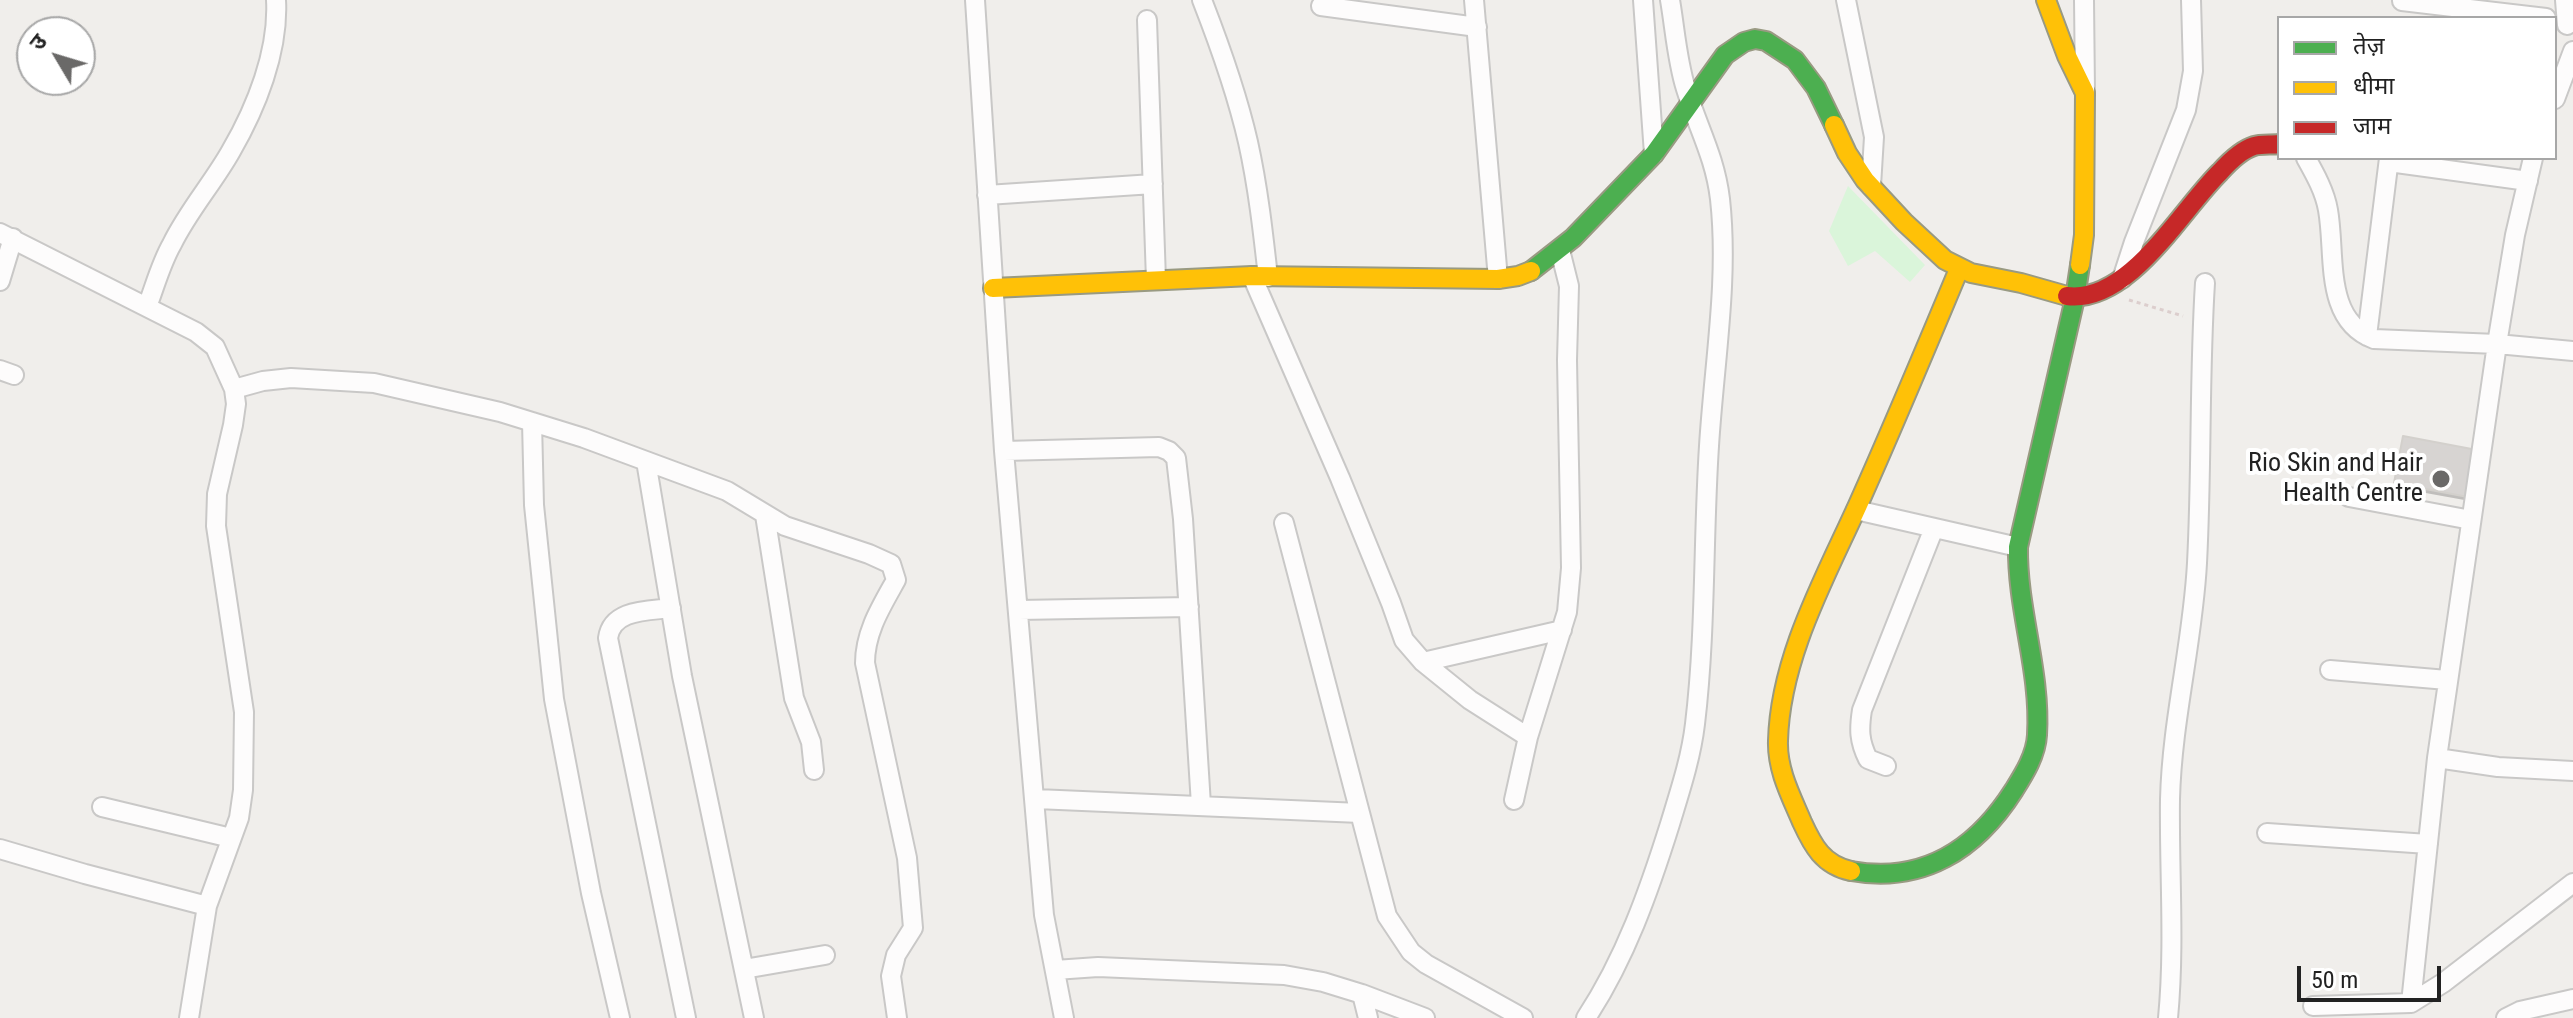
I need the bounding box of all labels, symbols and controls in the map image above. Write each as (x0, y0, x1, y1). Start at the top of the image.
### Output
north arrow (16, 16, 96, 96)
legend (2277, 16, 2557, 160)
text: उ (24, 29, 52, 55)
text: तेज़ (2353, 32, 2385, 60)
text: धीमा (2353, 72, 2395, 100)
text: जाम (2353, 112, 2391, 140)
place label: Rio Skin and Hair Health Centre (2248, 448, 2423, 510)
marker: Rio Skin and Hair Health Centre (2430, 468, 2452, 490)
scale bar (2301, 950, 2445, 1000)
text: 50 m (2311, 966, 2358, 994)

